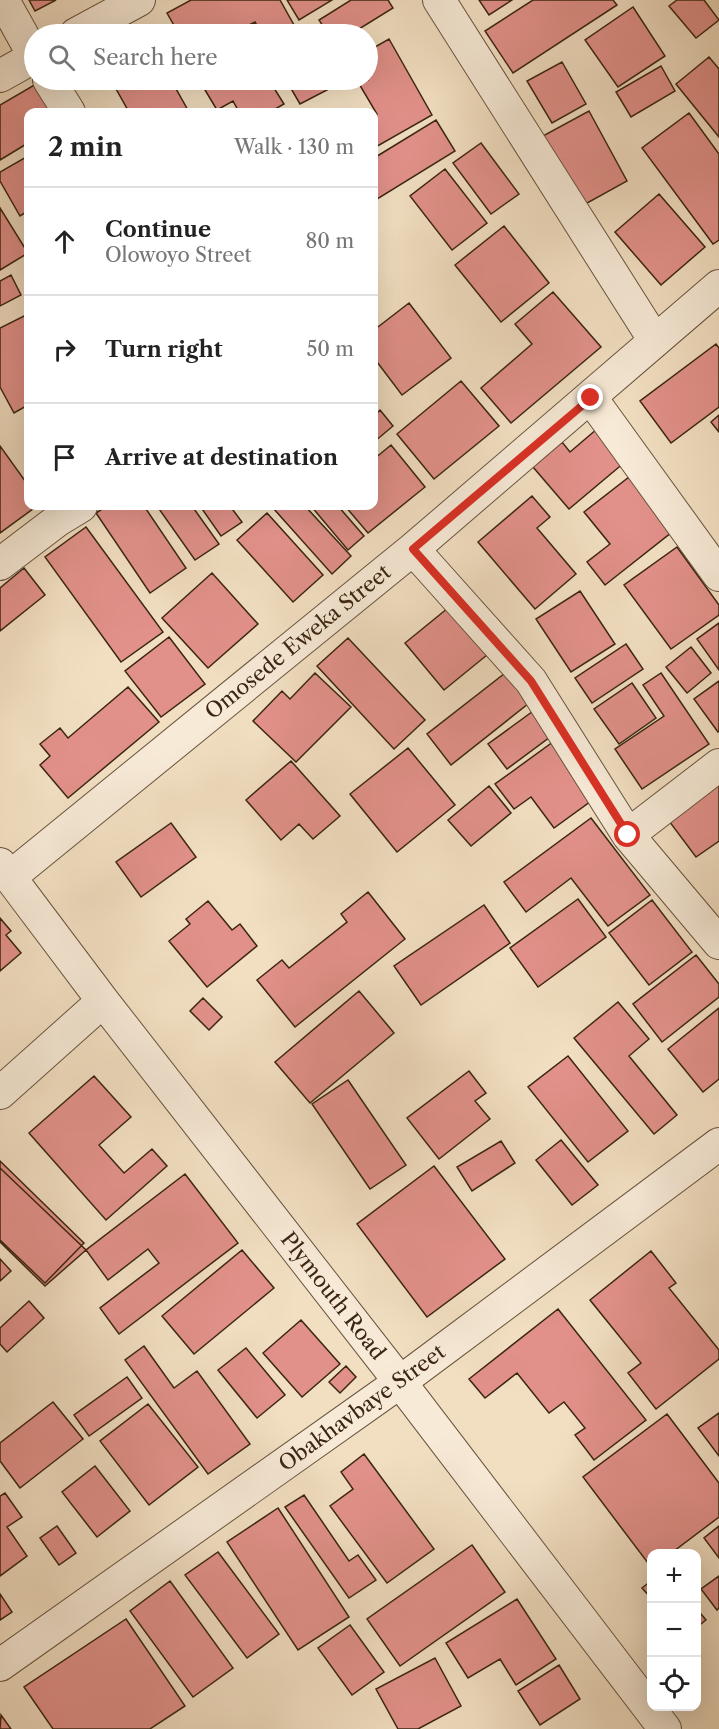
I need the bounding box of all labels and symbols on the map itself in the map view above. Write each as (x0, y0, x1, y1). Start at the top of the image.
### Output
route end (577, 384, 603, 410)
street label: Omosede Eweka Street (200, 559, 396, 724)
route start (614, 821, 640, 847)
street label: Plymouth Road (276, 1227, 391, 1365)
street label: Obakhavbaye Street (274, 1338, 450, 1476)

